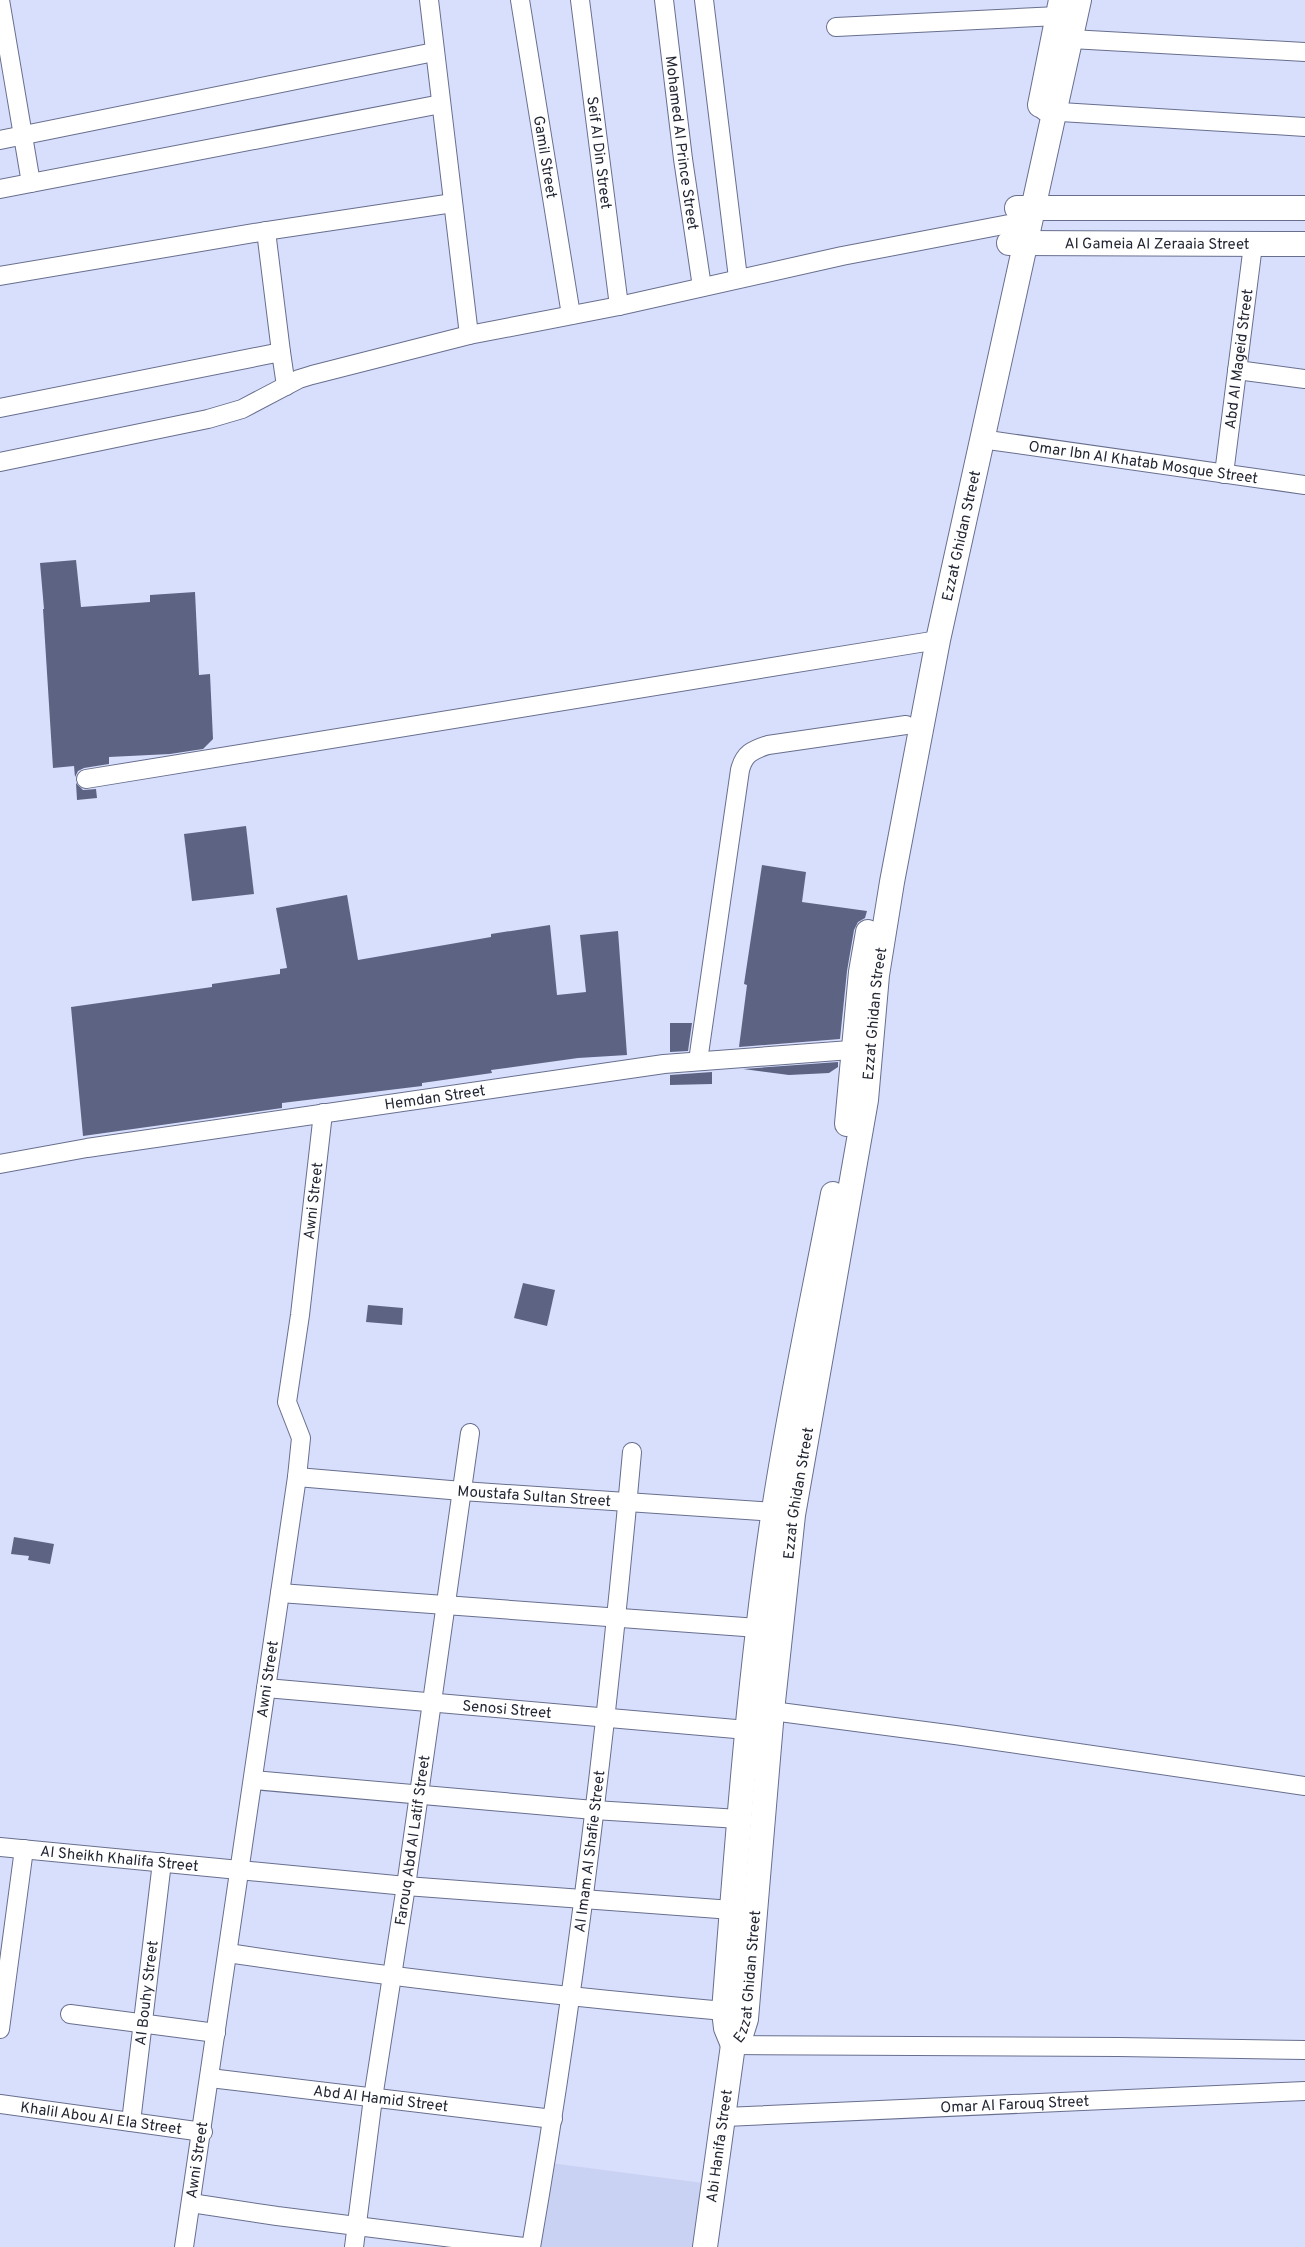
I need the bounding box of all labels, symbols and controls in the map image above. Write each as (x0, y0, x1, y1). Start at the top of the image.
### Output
street label: Mohamed Al Prince Street (660, 55, 701, 232)
street label: Seif Al Din Street (581, 95, 615, 210)
street label: Gamil Street (528, 114, 560, 200)
street label: Al Gameia Al Zeraaia Street (1064, 235, 1250, 255)
street label: Abd Al Mageid Street (1222, 288, 1258, 430)
street label: Omar Ibn Al Khatab Mosque Street (1027, 438, 1259, 489)
street label: Ezzat Ghidan Street (939, 469, 986, 603)
street label: Ezzat Ghidan Street (860, 946, 892, 1081)
street label: Hemdan Street (383, 1082, 487, 1116)
street label: Awni Street (301, 1161, 328, 1241)
street label: Ezzat Ghidan Street (780, 1426, 819, 1560)
street label: Moustafa Sultan Street (457, 1483, 612, 1512)
street label: Awni Street (254, 1640, 284, 1719)
street label: Senosi Street (462, 1697, 552, 1724)
street label: Farouq Abd Al Latif Street (392, 1754, 435, 1927)
street label: Al Imam Al Shafie Street (571, 1769, 610, 1934)
street label: Al Sheikh Khalifa Street (39, 1843, 199, 1877)
street label: Ezzat Ghidan Street (730, 1910, 766, 2048)
street label: Al Bouhy Street (132, 1939, 164, 2047)
street label: Abd Al Hamid Street (312, 2082, 449, 2117)
street label: Abi Hanifa Street (703, 2088, 738, 2204)
street label: Omar Al Farouq Street (940, 2093, 1090, 2118)
street label: Khalil Abou Al Ela Street (19, 2099, 183, 2140)
street label: Awni Street (183, 2120, 213, 2200)

